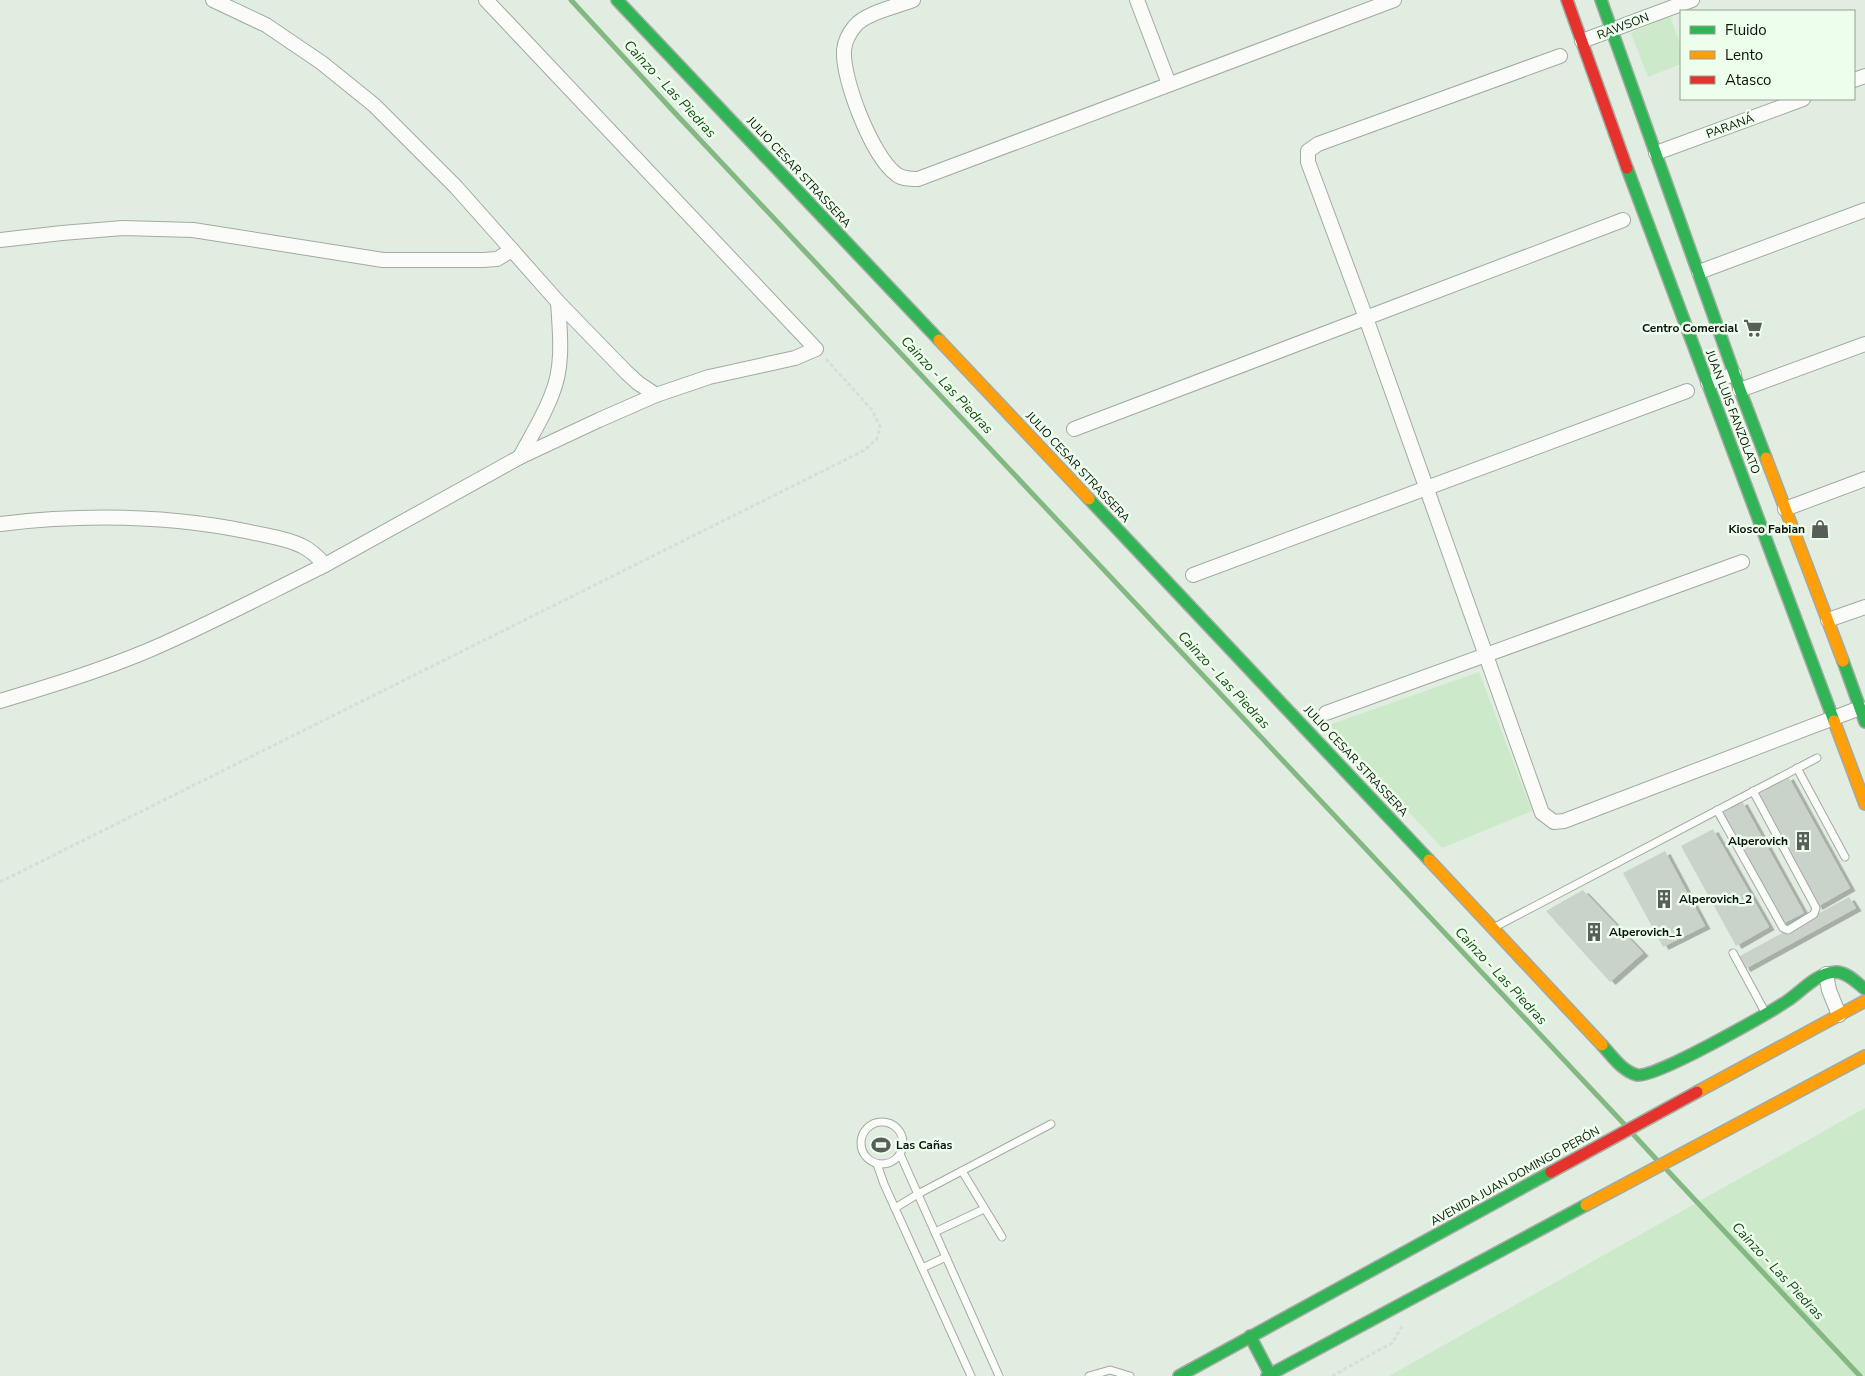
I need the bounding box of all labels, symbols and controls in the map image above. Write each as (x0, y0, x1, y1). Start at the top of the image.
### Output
street label: RAWSON (1595, 9, 1651, 43)
legend (1680, 10, 1855, 100)
text: Fluido (1725, 20, 1767, 40)
water label: Cainzo - Las Piedras (620, 36, 721, 142)
text: Lento (1725, 45, 1763, 65)
text: Atasco (1725, 70, 1771, 90)
street label: PARANÁ (1704, 110, 1756, 142)
street label: JULIO CESAR STRASSERA (743, 112, 855, 231)
supermarket icon: Centro Comercial (1742, 317, 1764, 339)
place label: Centro Comercial (1642, 320, 1738, 336)
water label: Cainzo - Las Piedras (897, 332, 998, 438)
street label: JUAN LUIS FANZOLATO (1702, 347, 1764, 476)
street label: JULIO CESAR STRASSERA (1022, 407, 1134, 526)
shop icon: Kiosco Fabian (1809, 518, 1831, 540)
place label: Kiosco Fabian (1729, 521, 1805, 537)
water label: Cainzo - Las Piedras (1174, 627, 1275, 733)
street label: JULIO CESAR STRASSERA (1300, 701, 1412, 820)
building icon: Alperovich (1792, 830, 1814, 852)
place label: Alperovich (1728, 833, 1788, 849)
building icon: Alperovich_2 (1653, 888, 1675, 910)
place label: Alperovich_2 (1679, 891, 1752, 907)
building icon: Alperovich_1 (1583, 921, 1605, 943)
water label: Cainzo - Las Piedras (1451, 923, 1552, 1029)
place label: Alperovich_1 (1609, 924, 1682, 940)
street label: AVENIDA JUAN DOMINGO PERÓN (1428, 1123, 1602, 1229)
sports icon: Las Cañas (870, 1134, 892, 1156)
place label: Las Cañas (896, 1137, 952, 1153)
water label: Cainzo - Las Piedras (1728, 1218, 1829, 1324)

